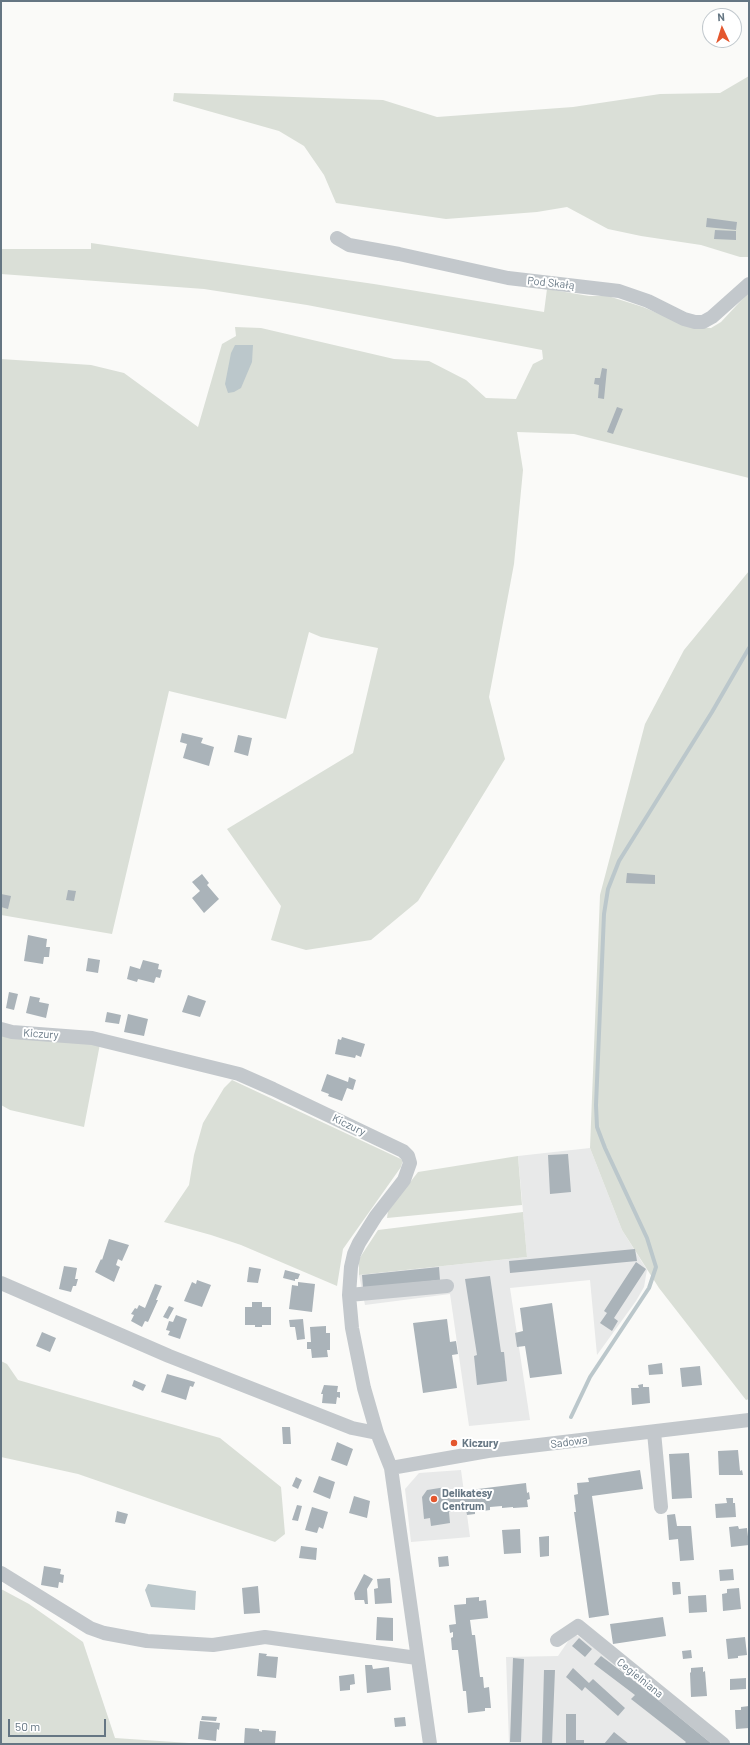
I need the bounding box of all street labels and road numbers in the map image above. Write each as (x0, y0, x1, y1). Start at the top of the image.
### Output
street label: Pod Skałą (527, 274, 575, 292)
street label: Kiczury (23, 1026, 59, 1042)
street label: Kiczury (330, 1111, 368, 1139)
street label: Sadowa (550, 1433, 588, 1451)
street label: Cegielniana (614, 1655, 666, 1701)

